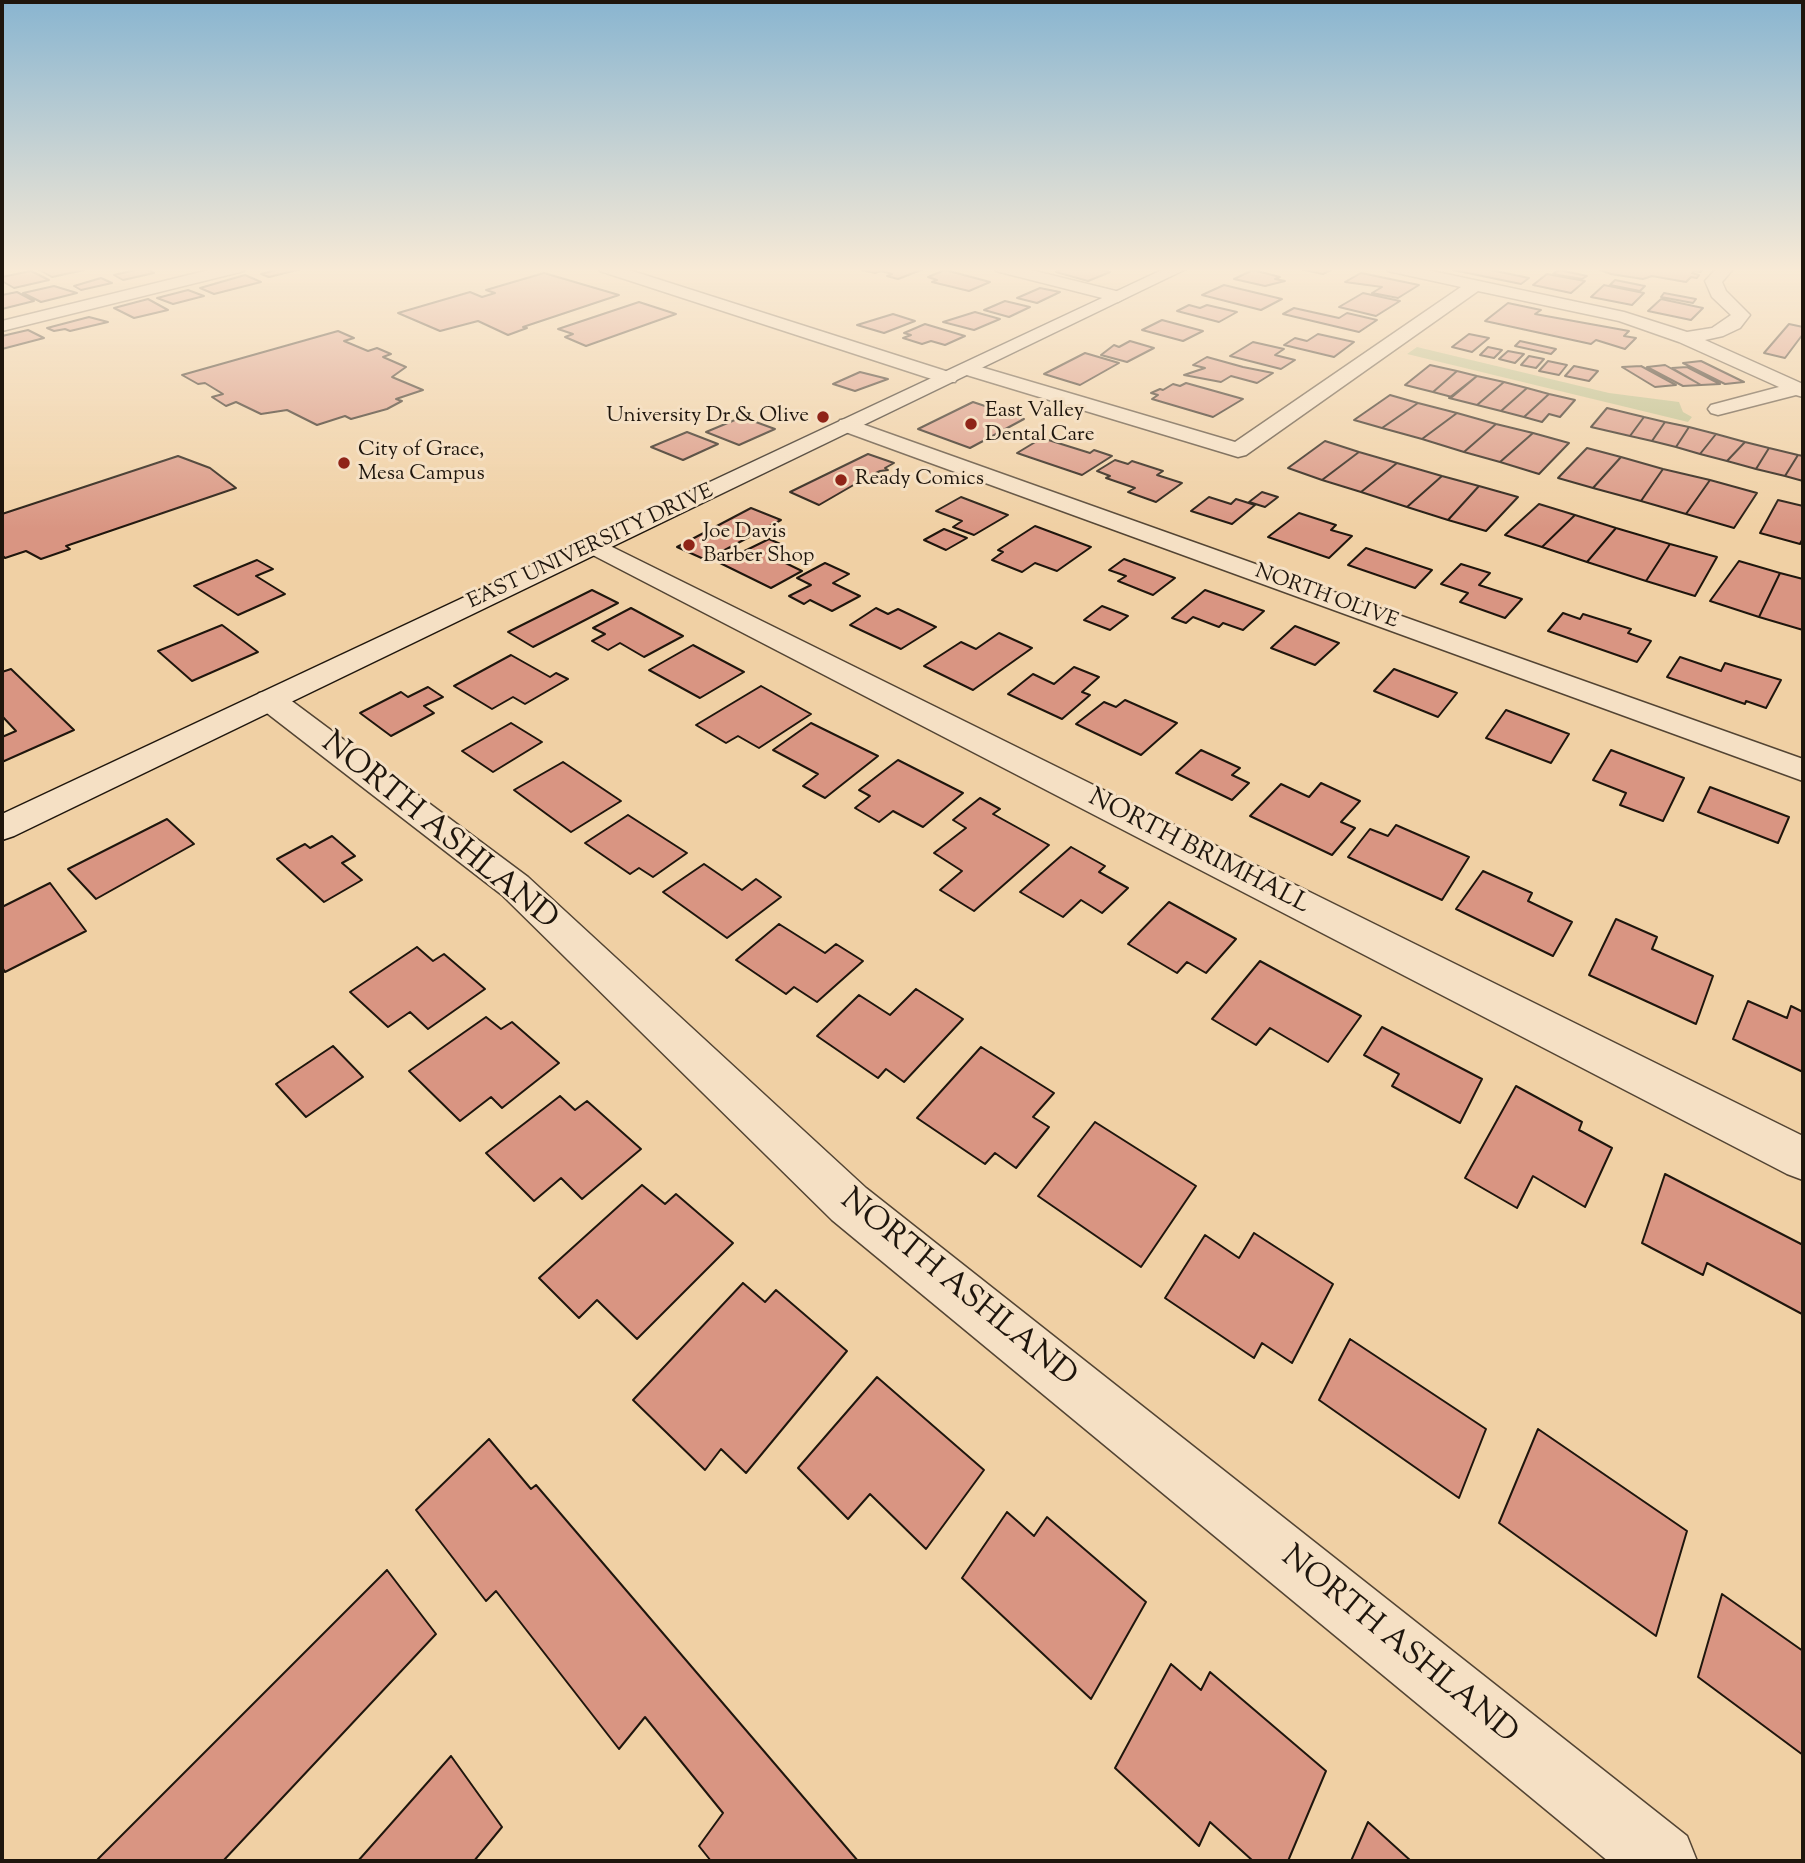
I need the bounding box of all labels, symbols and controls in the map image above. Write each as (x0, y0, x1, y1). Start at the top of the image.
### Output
place label: East Valley Dental Care (985, 399, 1094, 449)
place label: University Dr & Olive (606, 404, 809, 430)
marker: University Dr & Olive (815, 409, 831, 425)
marker: East Valley Dental Care (963, 416, 979, 432)
place label: City of Grace, Mesa Campus (358, 438, 485, 488)
marker: City of Grace, Mesa Campus (336, 455, 352, 471)
place label: Ready Comics (855, 467, 984, 493)
marker: Ready Comics (833, 472, 849, 488)
street label: EAST UNIVERSITY DRIVE (464, 480, 718, 616)
place label: Joe Davis Barber Shop (703, 520, 814, 570)
marker: Joe Davis Barber Shop (681, 537, 697, 553)
street label: NORTH OLIVE (1251, 560, 1401, 636)
street label: NORTH ASHLAND (312, 726, 564, 940)
street label: NORTH BRIMHALL (1082, 784, 1314, 922)
street label: NORTH ASHLAND (831, 1183, 1083, 1397)
street label: NORTH ASHLAND (1272, 1540, 1524, 1754)

